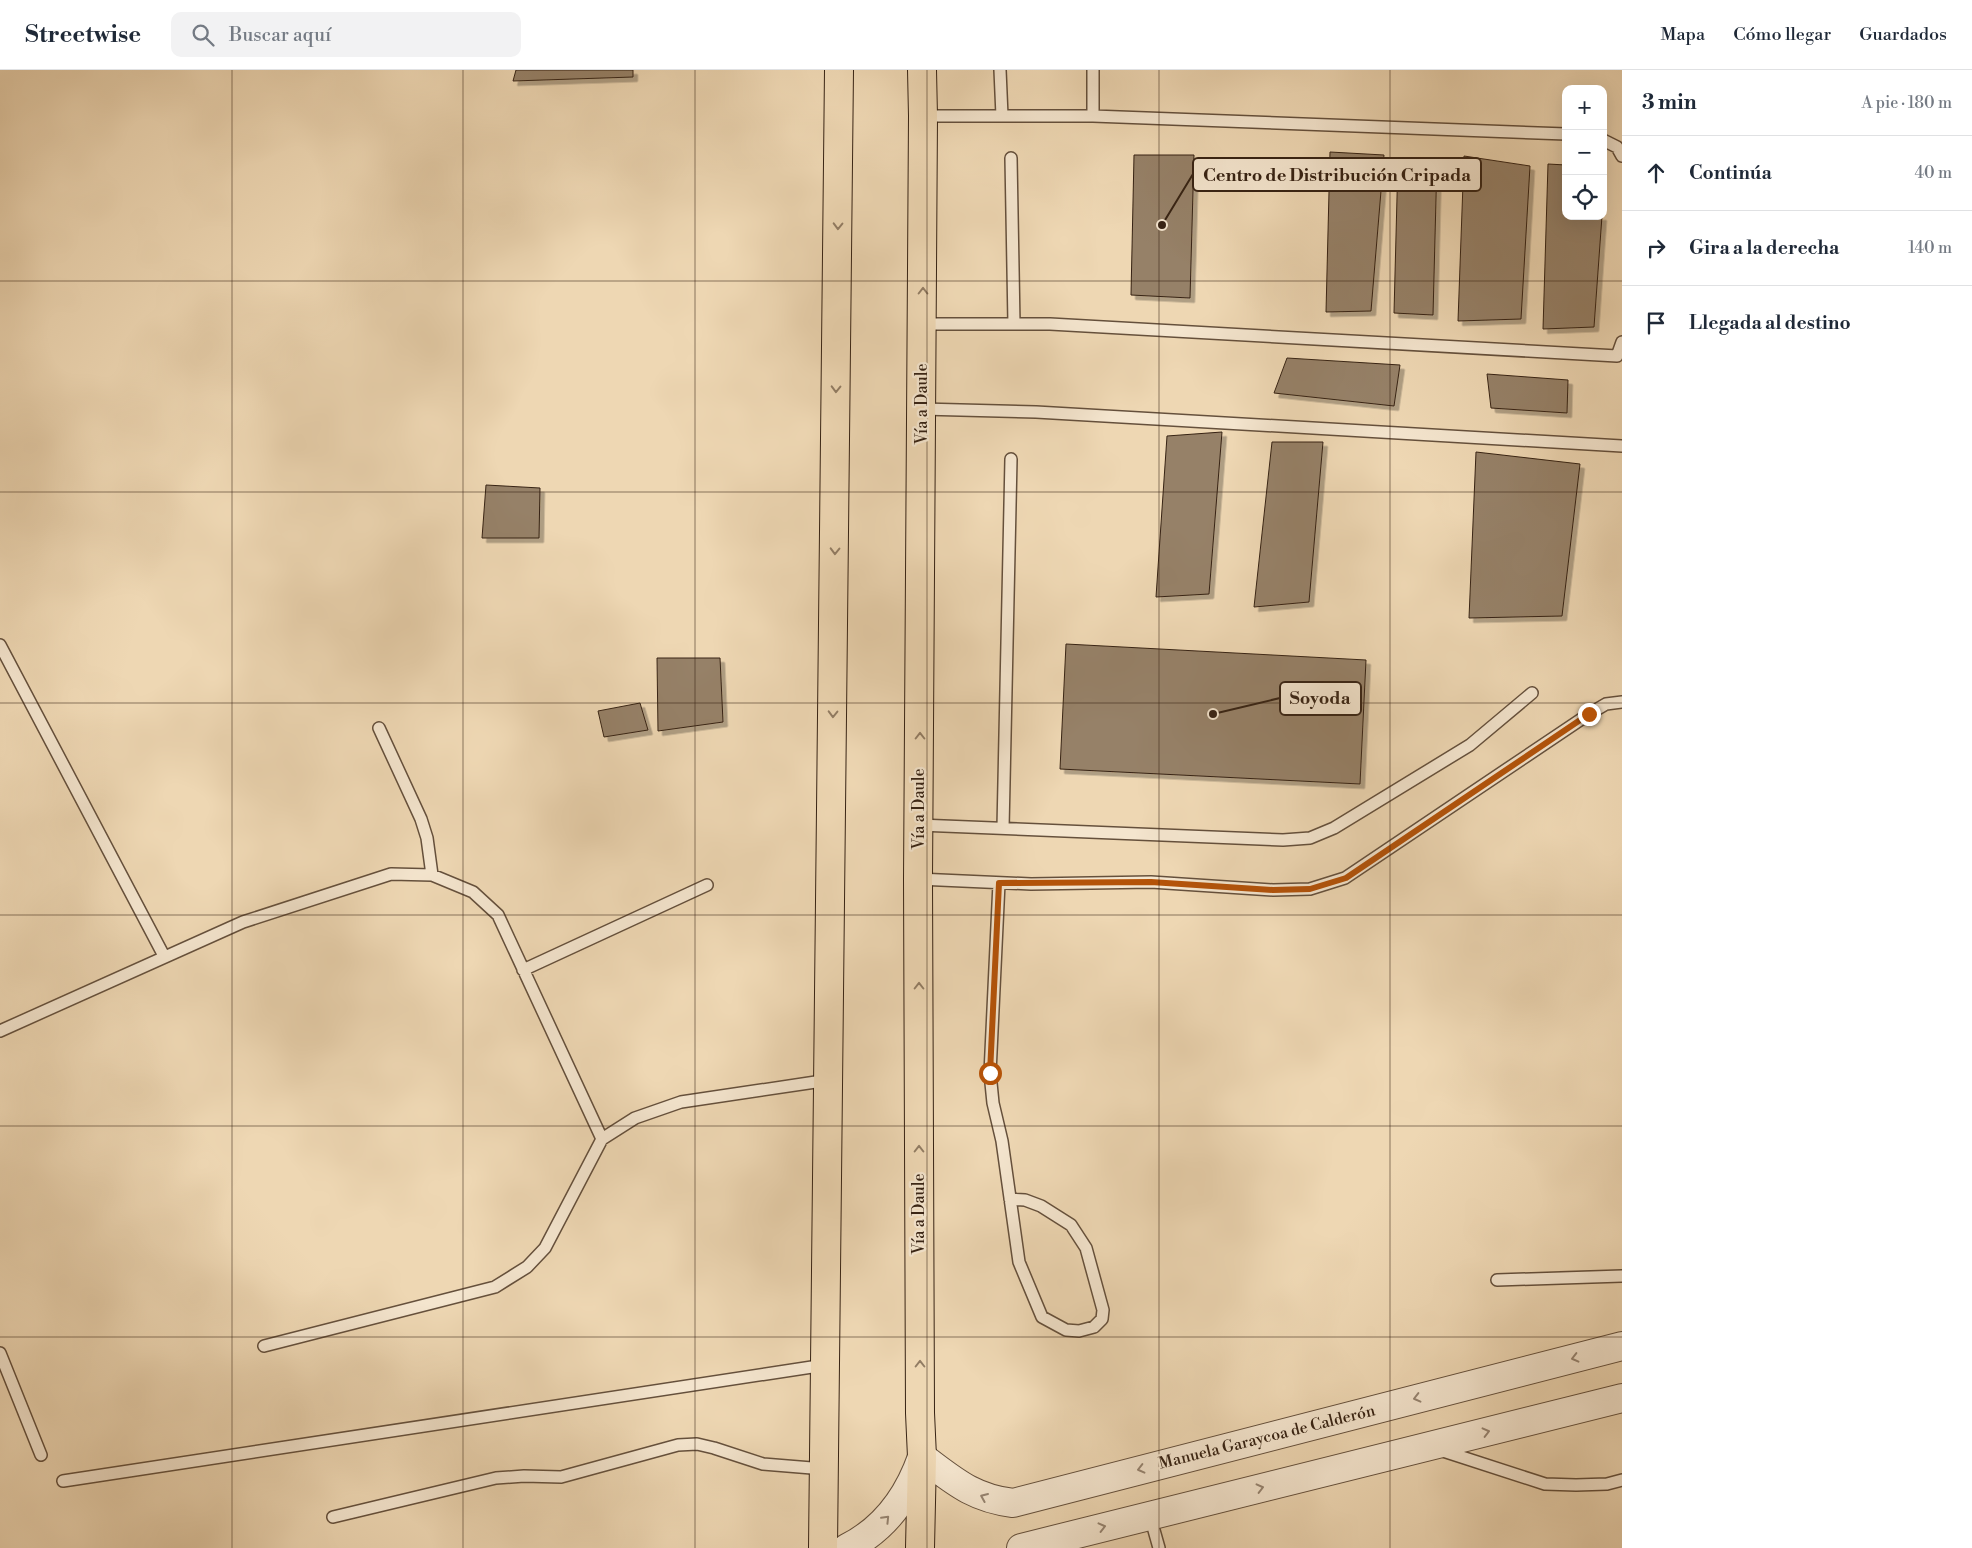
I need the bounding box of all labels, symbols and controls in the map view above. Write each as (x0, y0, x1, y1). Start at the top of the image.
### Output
search box (171, 12, 521, 57)
text: Streetwise (25, 20, 141, 50)
icon: search (189, 21, 217, 49)
text: Buscar aquí (229, 23, 331, 47)
text: Mapa (1661, 23, 1705, 46)
text: Cómo llegar (1733, 23, 1831, 46)
text: Guardados (1859, 23, 1947, 46)
map controls (1562, 85, 1607, 220)
button: + (1562, 85, 1607, 130)
text: 3 min (1642, 90, 1697, 116)
text: A pie · 180 m (1862, 93, 1952, 113)
button: − (1562, 130, 1607, 175)
callout: Centro de Distribución Cripada (1193, 158, 1481, 191)
icon: ahead (1642, 159, 1670, 187)
text: Continúa (1689, 161, 1772, 185)
text: 40 m (1915, 163, 1952, 183)
text: Centro de Distribución Cripada (1203, 164, 1471, 187)
button: locate (1562, 175, 1607, 220)
one-way arrow (833, 223, 843, 231)
icon: right (1642, 234, 1670, 262)
text: Gira a la derecha (1689, 236, 1839, 260)
text: 140 m (1908, 238, 1952, 258)
one-way arrow (918, 286, 928, 294)
icon: arrive (1642, 309, 1670, 337)
text: Llegada al destino (1689, 311, 1851, 335)
street label: Vía a Daule (912, 363, 932, 446)
one-way arrow (831, 386, 841, 393)
one-way arrow (830, 548, 840, 556)
callout: Soyoda (1280, 682, 1361, 715)
text: Soyoda (1290, 687, 1351, 710)
route end (1578, 703, 1601, 726)
one-way arrow (828, 710, 838, 718)
one-way arrow (915, 732, 925, 740)
street label: Vía a Daule (909, 768, 929, 851)
one-way arrow (914, 982, 924, 990)
route start (979, 1062, 1002, 1085)
one-way arrow (914, 1145, 924, 1152)
street label: Vía a Daule (909, 1173, 929, 1256)
one-way arrow (1570, 1352, 1579, 1363)
one-way arrow (915, 1360, 925, 1368)
one-way arrow (1414, 1393, 1422, 1403)
street label: Manuela Garaycoa de Calderón (1157, 1400, 1378, 1474)
one-way arrow (1481, 1427, 1490, 1438)
one-way arrow (1138, 1464, 1146, 1474)
one-way arrow (1255, 1483, 1264, 1494)
one-way arrow (980, 1492, 989, 1503)
one-way arrow (880, 1516, 889, 1525)
one-way arrow (1098, 1522, 1107, 1533)

